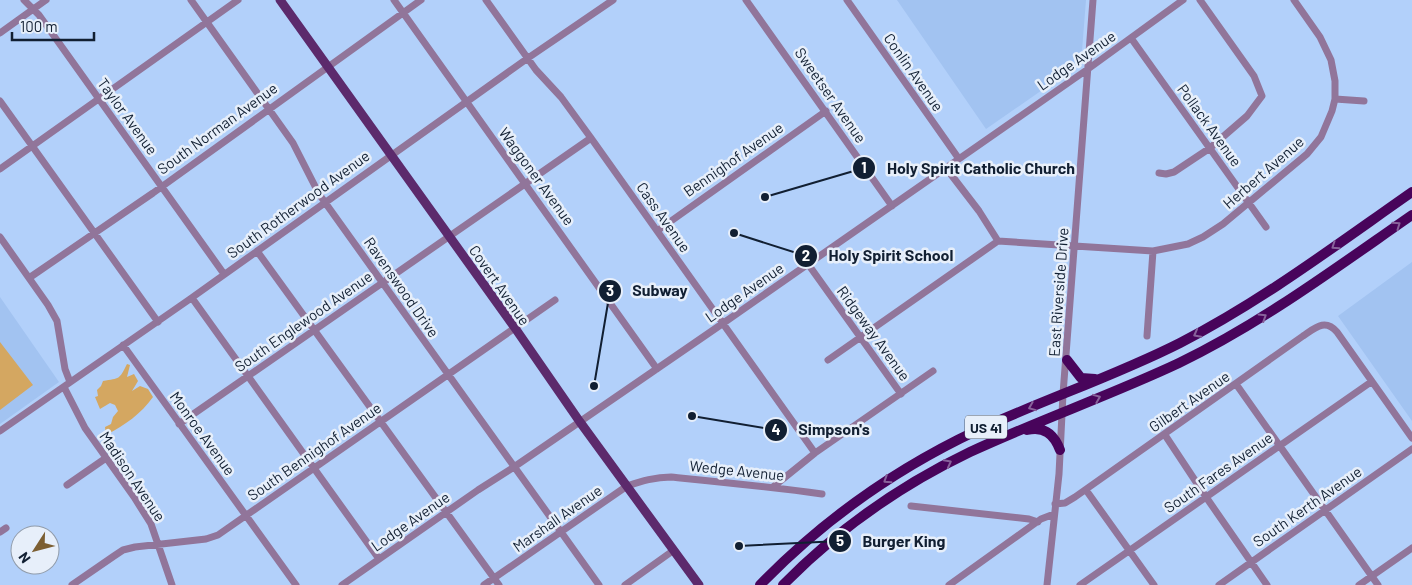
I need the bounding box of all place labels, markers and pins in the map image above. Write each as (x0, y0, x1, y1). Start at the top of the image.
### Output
callout: Holy Spirit Catholic Church (852, 153, 1085, 184)
callout: Holy Spirit School (794, 240, 964, 271)
callout: Subway (597, 275, 698, 306)
callout: Simpson's (763, 414, 880, 445)
callout: Burger King (827, 526, 955, 557)

